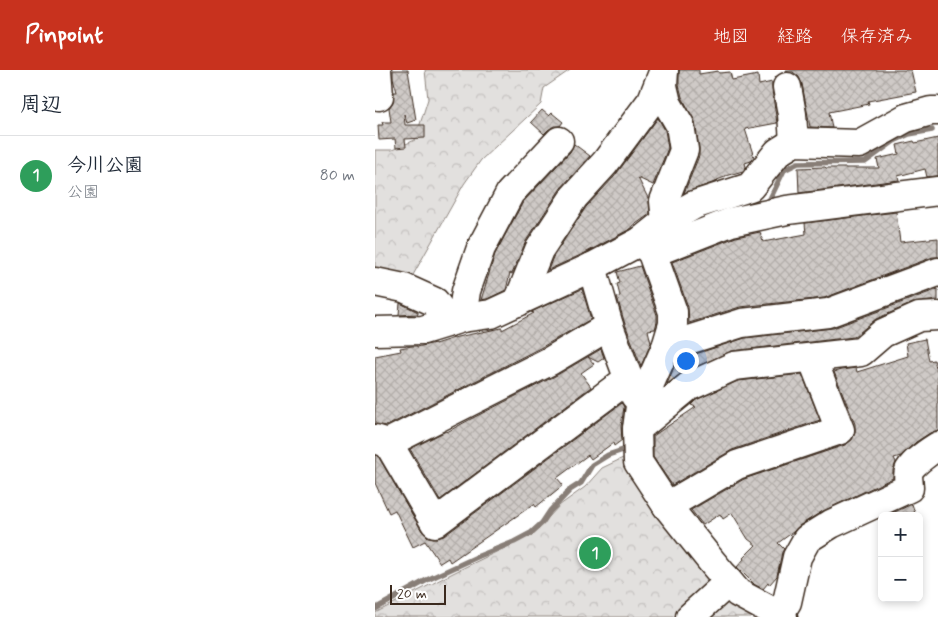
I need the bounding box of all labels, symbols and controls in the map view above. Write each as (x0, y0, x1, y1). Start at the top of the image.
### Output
text: Pinpoint (25, 20, 103, 51)
text: 地図 (713, 25, 749, 49)
text: 経路 (777, 25, 813, 49)
text: 保存済み (841, 25, 913, 49)
text: 周辺 (20, 91, 62, 119)
text: 今川公園 (67, 153, 143, 178)
text: 1 (32, 165, 40, 186)
text: 80 m (320, 165, 355, 186)
text: 公園 (67, 182, 99, 203)
your location (673, 348, 699, 374)
map controls (878, 512, 923, 602)
button: + (878, 512, 923, 557)
pin: 1 (579, 534, 611, 572)
button: − (878, 557, 923, 602)
scale bar (390, 582, 446, 605)
text: 20 m (397, 585, 427, 603)

